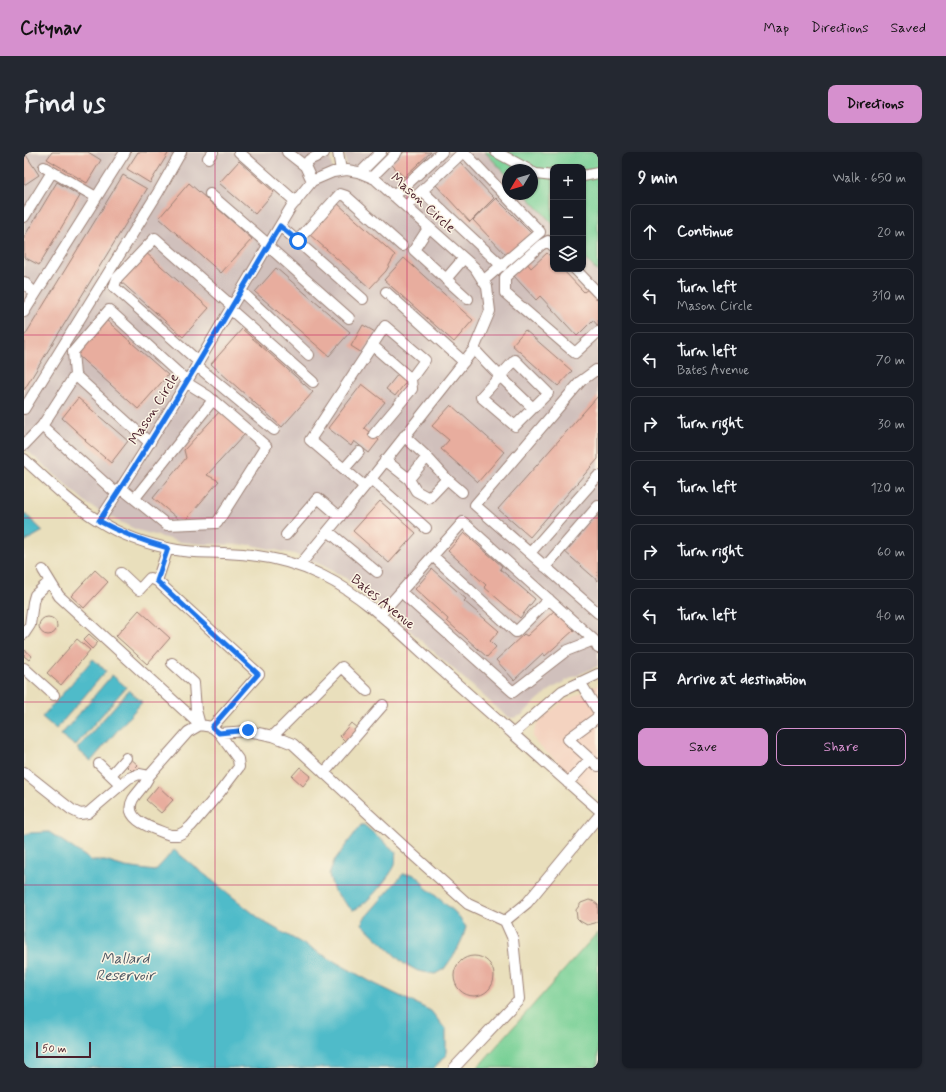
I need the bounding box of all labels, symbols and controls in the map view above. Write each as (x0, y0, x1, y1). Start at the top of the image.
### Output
text: Citynav (20, 16, 82, 41)
text: Map (763, 19, 789, 37)
text: Directions (811, 19, 869, 37)
text: Saved (891, 19, 926, 37)
button: Directions (828, 85, 922, 123)
text: Find us (24, 86, 105, 123)
north arrow (502, 164, 538, 200)
map controls (550, 164, 586, 272)
button: + (550, 164, 586, 200)
text: 9 min (638, 167, 678, 189)
street label: Mason Circle (387, 169, 459, 237)
text: Walk · 650 m (833, 170, 906, 187)
button: − (550, 200, 586, 236)
icon: ahead (639, 221, 661, 243)
text: Continue (677, 222, 733, 242)
text: 20 m (877, 224, 905, 241)
route start (289, 232, 307, 250)
button: layers (550, 236, 586, 272)
text: Turn left (677, 278, 737, 298)
icon: left (639, 285, 661, 307)
text: 310 m (872, 288, 905, 305)
text: Mason Circle (677, 298, 753, 315)
text: Turn left (677, 342, 737, 362)
icon: left (639, 349, 661, 371)
text: 70 m (876, 352, 905, 369)
text: Bates Avenue (677, 362, 749, 379)
street label: Mason Circle (125, 370, 183, 448)
icon: right (639, 413, 661, 435)
text: Turn right (677, 414, 744, 434)
text: 30 m (878, 416, 905, 433)
icon: left (639, 477, 661, 499)
text: Turn left (677, 478, 737, 498)
text: 120 m (871, 480, 905, 497)
icon: right (639, 541, 661, 563)
text: Turn right (677, 542, 744, 562)
text: 60 m (877, 544, 905, 561)
street label: Bates Avenue (347, 570, 419, 634)
icon: left (639, 605, 661, 627)
text: Turn left (677, 606, 737, 626)
text: 40 m (876, 608, 905, 625)
icon: arrive (639, 669, 661, 691)
text: Arrive at destination (677, 670, 806, 690)
route end (239, 721, 257, 739)
button: Save (638, 728, 768, 766)
button: Share (776, 728, 906, 766)
water label: Mallard Reservoir (96, 949, 156, 986)
scale bar (36, 1040, 91, 1059)
text: 50 m (42, 1042, 67, 1056)

